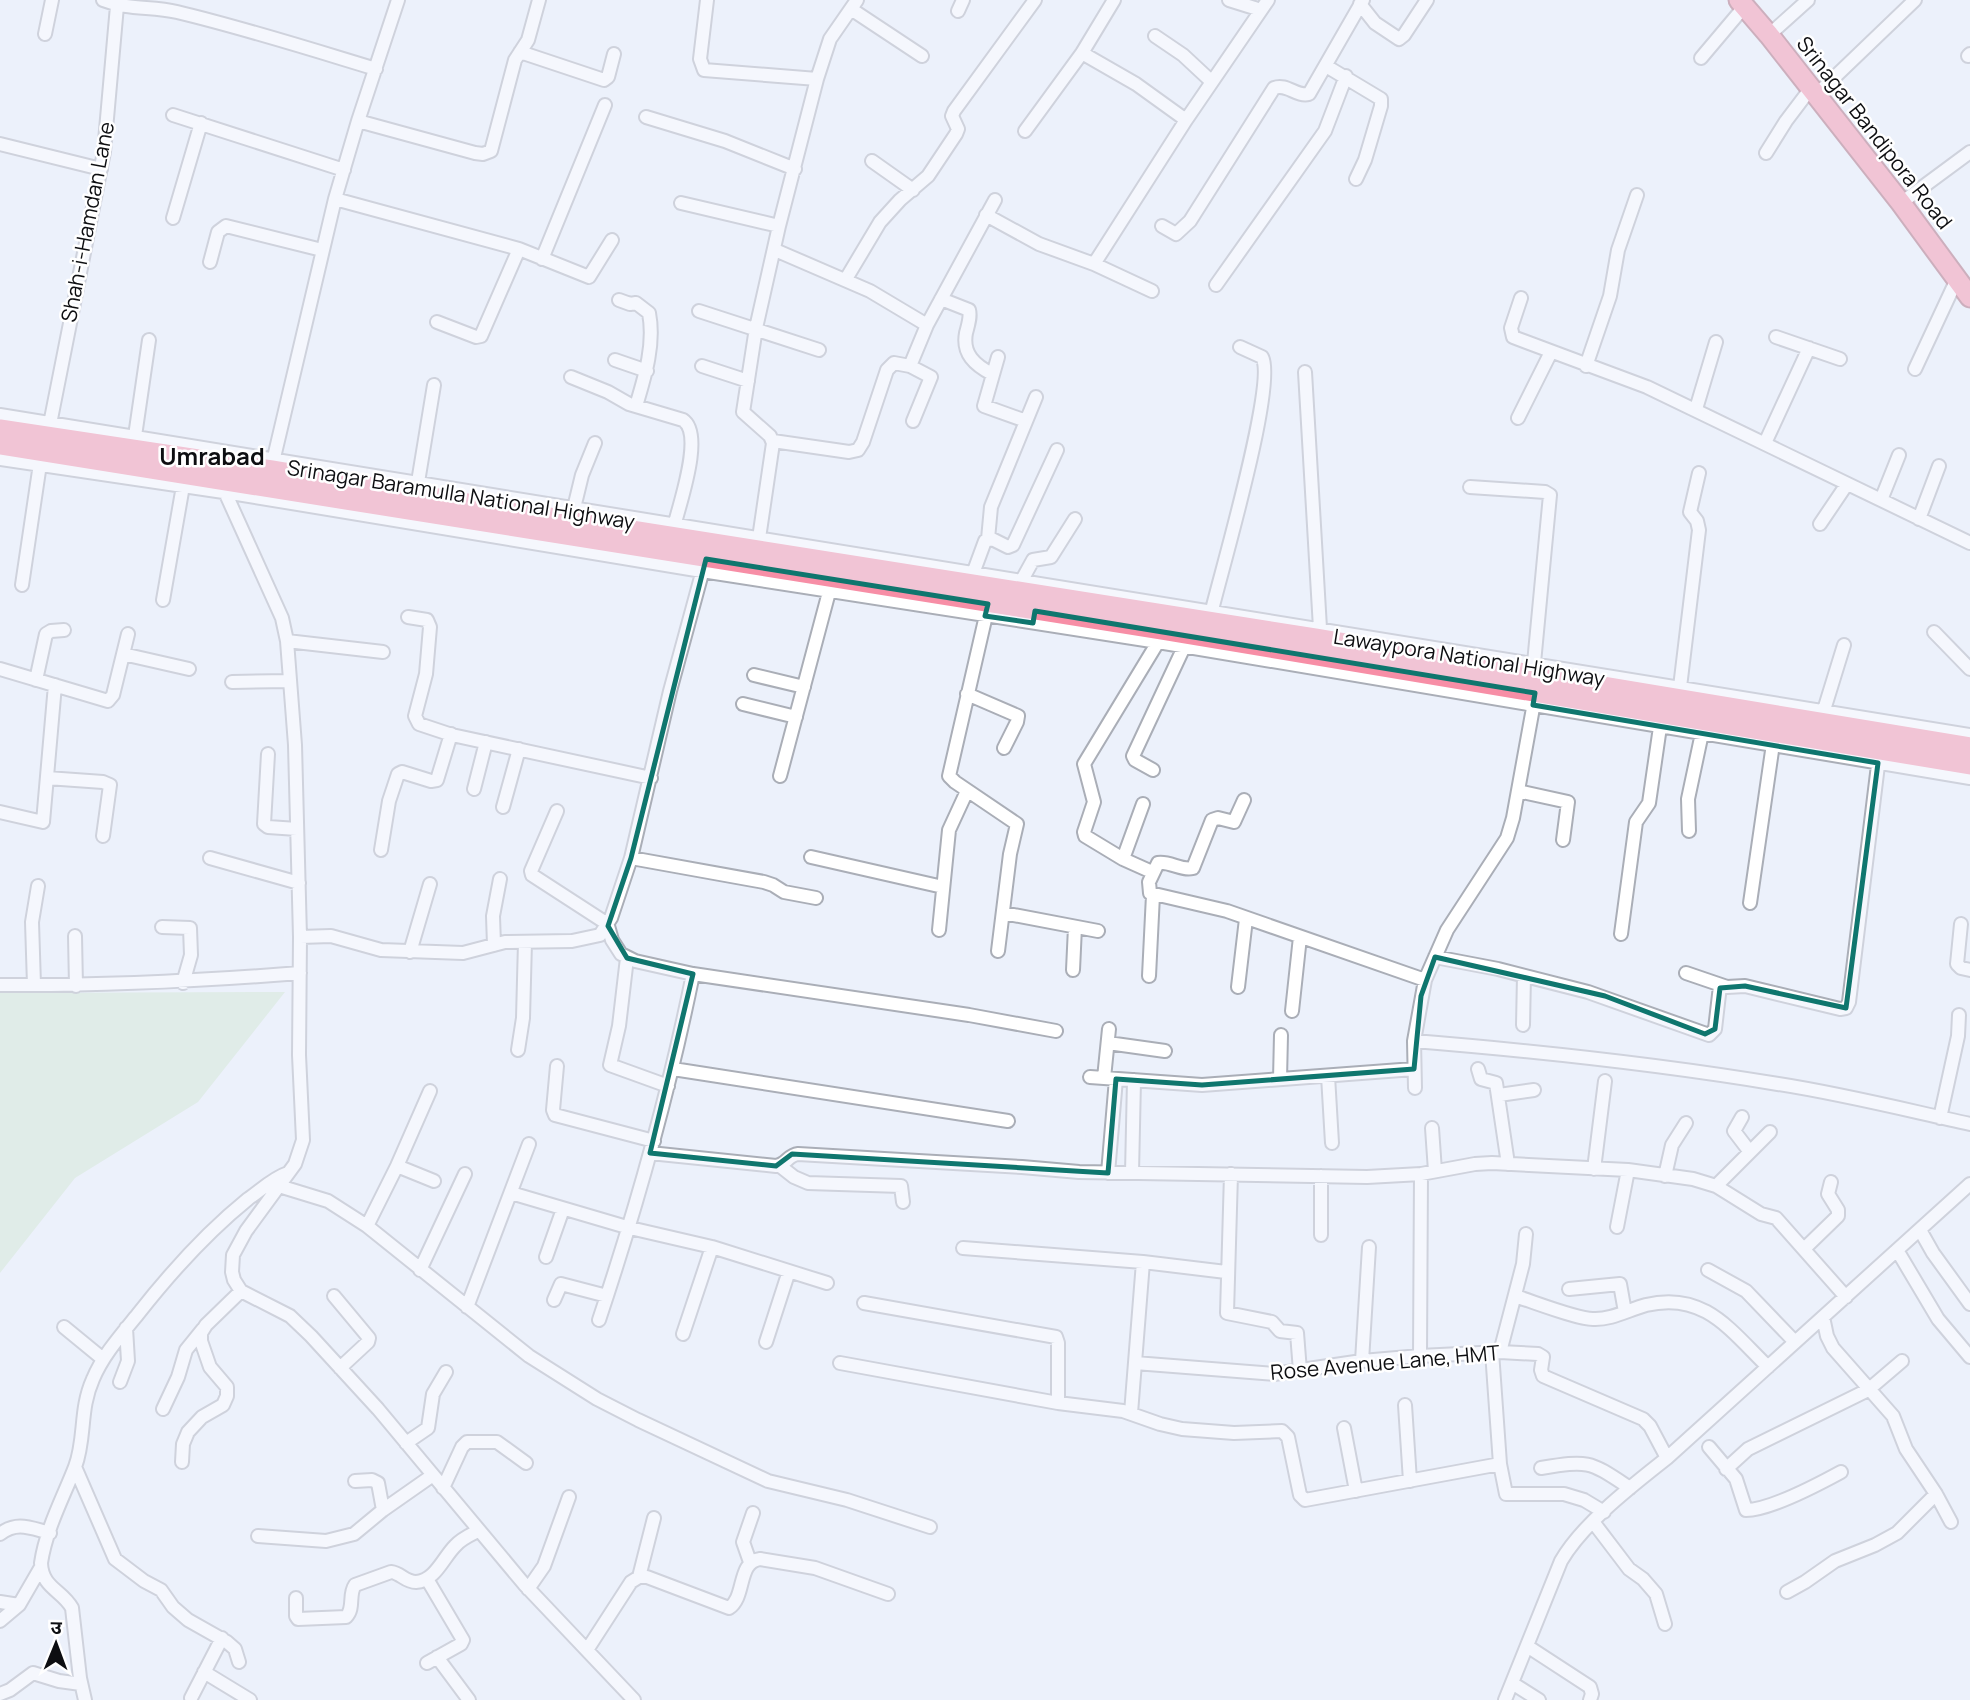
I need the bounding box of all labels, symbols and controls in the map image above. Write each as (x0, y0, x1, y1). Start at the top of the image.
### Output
street label: Srinagar Bandipora Road (1791, 30, 1959, 235)
street label: Shah-i-Hamdan Lane (54, 119, 120, 324)
district label: Umrabad (159, 439, 265, 472)
street label: Srinagar Baramulla National Highway (285, 453, 637, 535)
street label: Lawaypora National Highway (1332, 622, 1607, 692)
street label: Rose Avenue Lane, HMT (1269, 1338, 1501, 1386)
north arrow (21, 1609, 91, 1679)
text: उ (51, 1614, 63, 1640)

